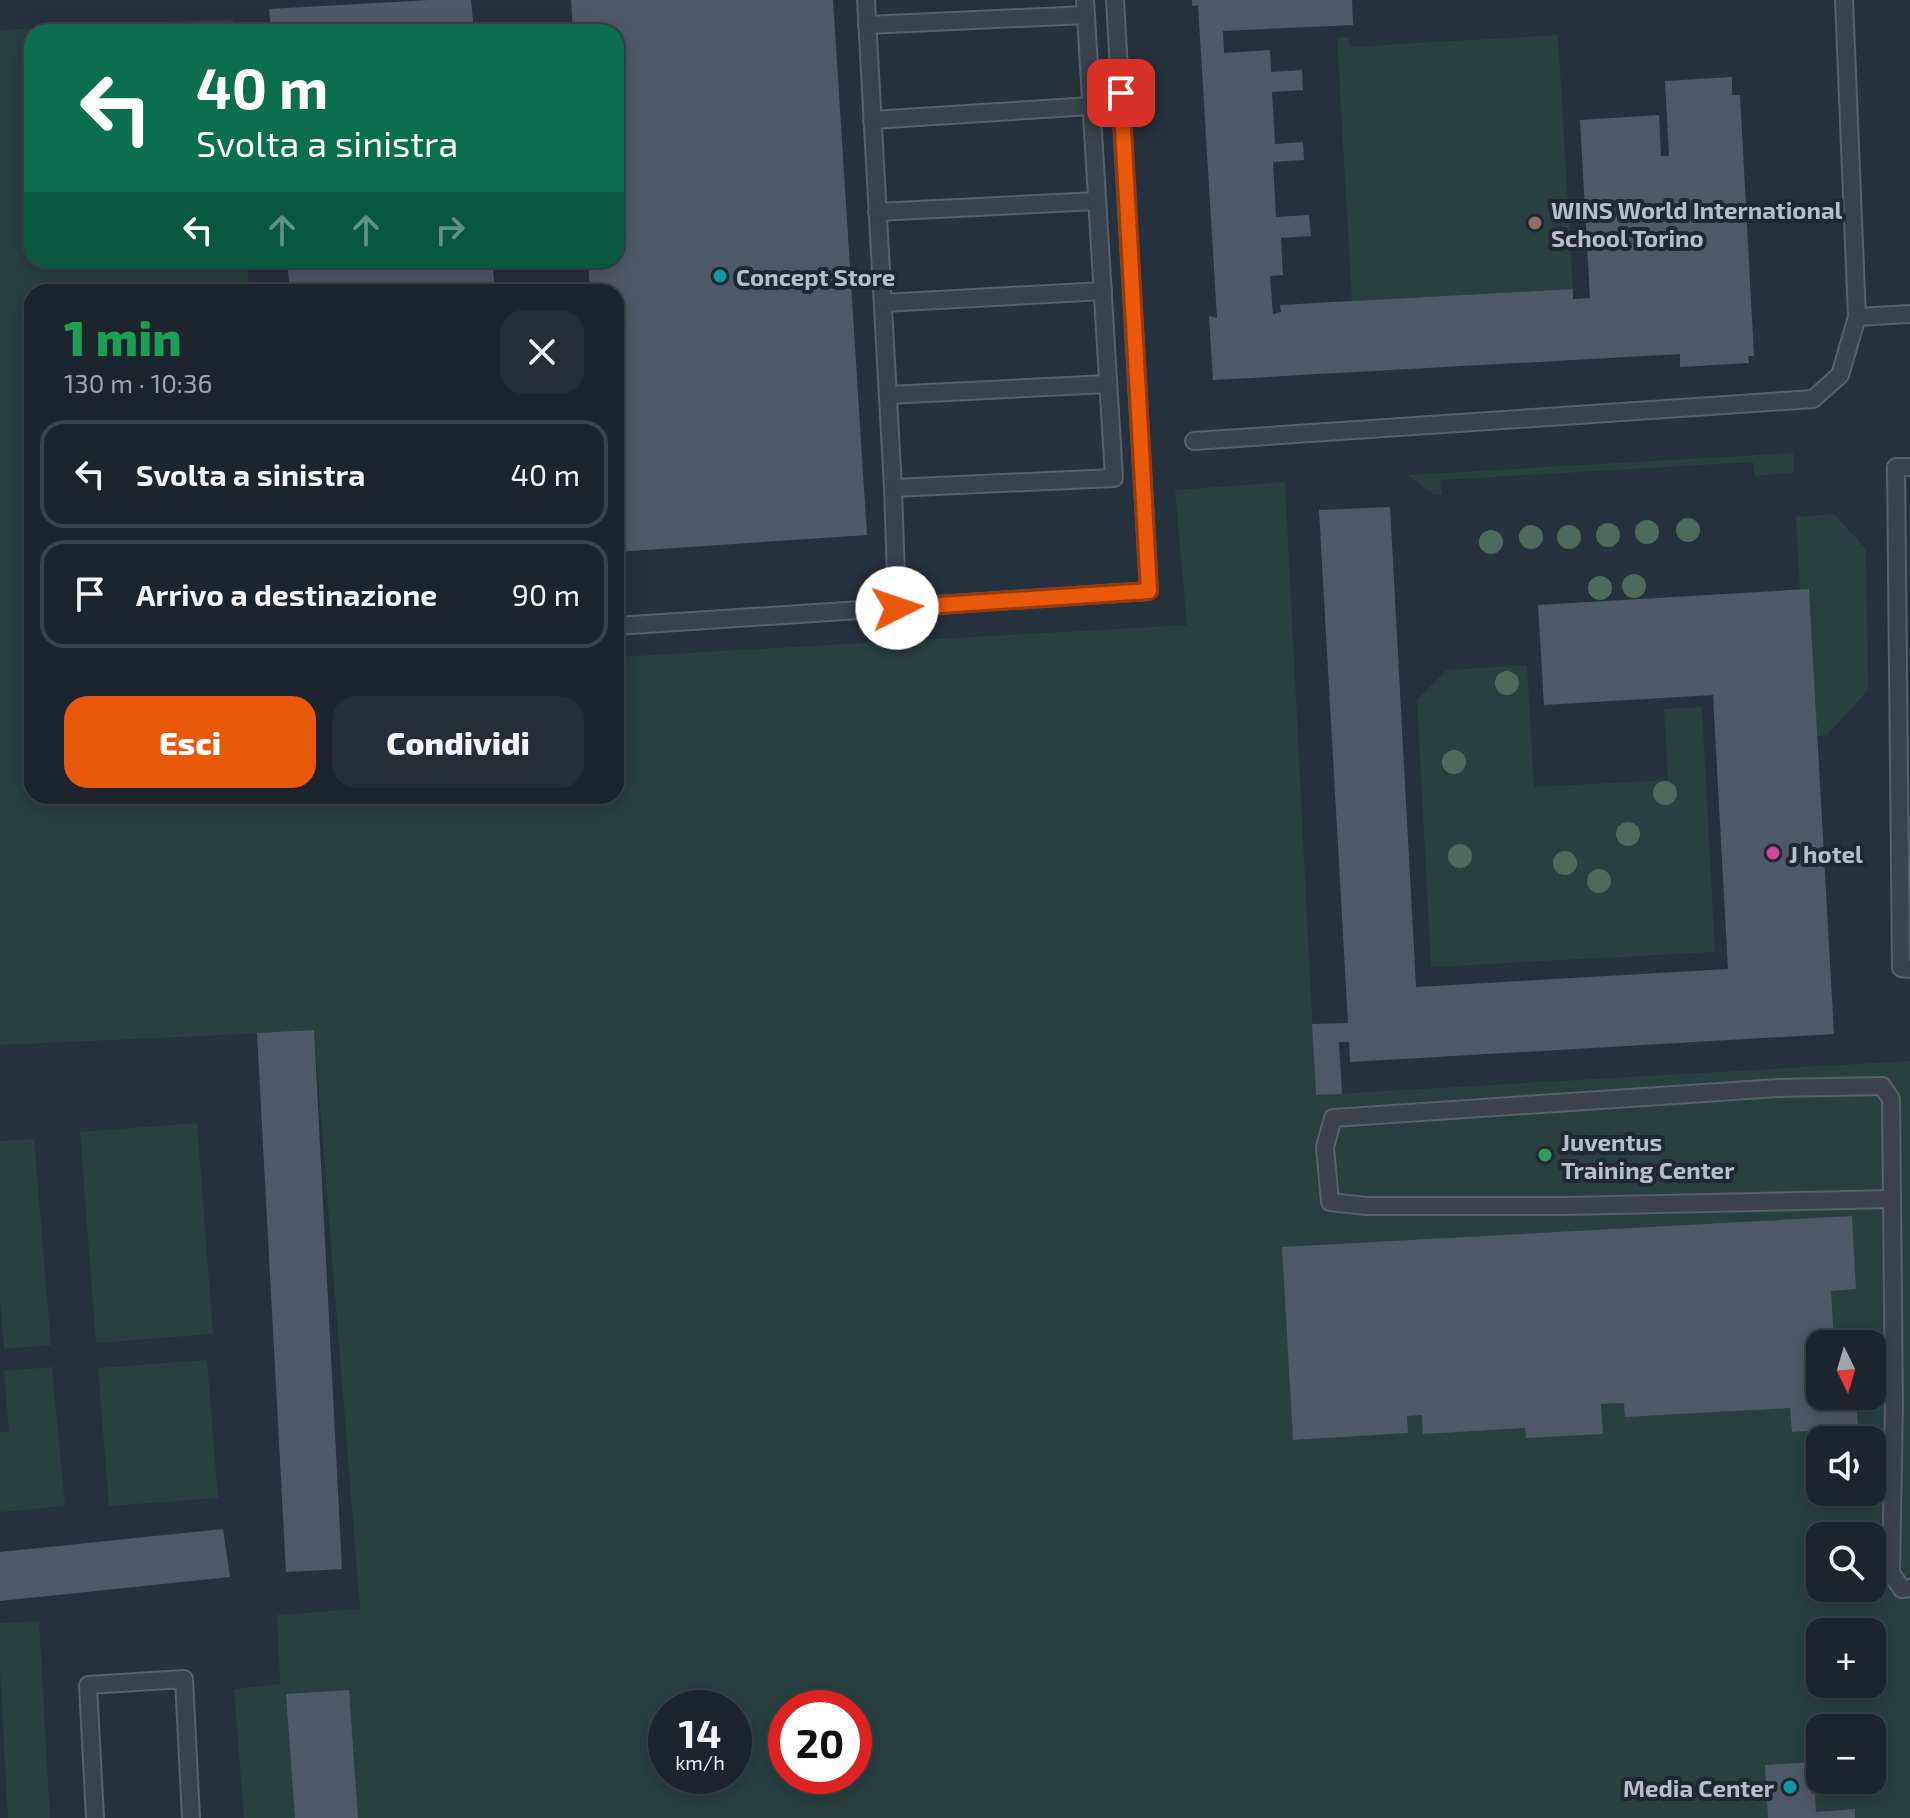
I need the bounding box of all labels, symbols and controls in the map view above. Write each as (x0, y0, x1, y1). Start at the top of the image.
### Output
text: 40 m (196, 53, 328, 120)
icon: left (64, 56, 168, 160)
pin (1087, 59, 1155, 127)
icon: arrive (1099, 71, 1143, 115)
text: Svolta a sinistra (196, 121, 458, 164)
place label: WINS World International School Torino (1551, 195, 1843, 252)
icon: left (176, 208, 220, 252)
icon: ahead (260, 208, 304, 252)
icon: ahead (344, 208, 388, 252)
icon: right (428, 208, 472, 252)
marker: WINS World International School Torino (1526, 214, 1544, 232)
place label: Concept Store (736, 262, 895, 291)
marker: Concept Store (711, 267, 729, 285)
text: 1 min (64, 308, 182, 366)
button: close (500, 310, 584, 394)
text: 130 m · 10:36 (64, 367, 212, 398)
icon: left (68, 452, 112, 496)
text: Svolta a sinistra (136, 456, 365, 492)
text: 40 m (510, 456, 580, 492)
position arrow (855, 566, 939, 650)
icon: arrive (68, 572, 112, 616)
text: Arrivo a destinazione (136, 576, 437, 612)
text: 90 m (512, 576, 580, 612)
button: Esci (64, 696, 316, 788)
button: Condividi (332, 696, 584, 788)
place label: J hotel (1789, 839, 1863, 868)
marker: J hotel (1764, 844, 1782, 862)
place label: Juventus Training Center (1561, 1127, 1735, 1184)
marker: Juventus Training Center (1536, 1146, 1554, 1164)
north arrow (1806, 1330, 1886, 1410)
map controls (1806, 1330, 1886, 1794)
button: sound (1806, 1426, 1886, 1506)
button: search (1806, 1522, 1886, 1602)
button: + (1806, 1618, 1886, 1698)
speed limit sign: 20 (768, 1690, 872, 1794)
text: 14 (679, 1708, 721, 1756)
button: − (1806, 1714, 1886, 1794)
text: km/h (675, 1750, 725, 1774)
place label: Media Center (1623, 1773, 1775, 1802)
marker: Media Center (1781, 1778, 1799, 1796)

